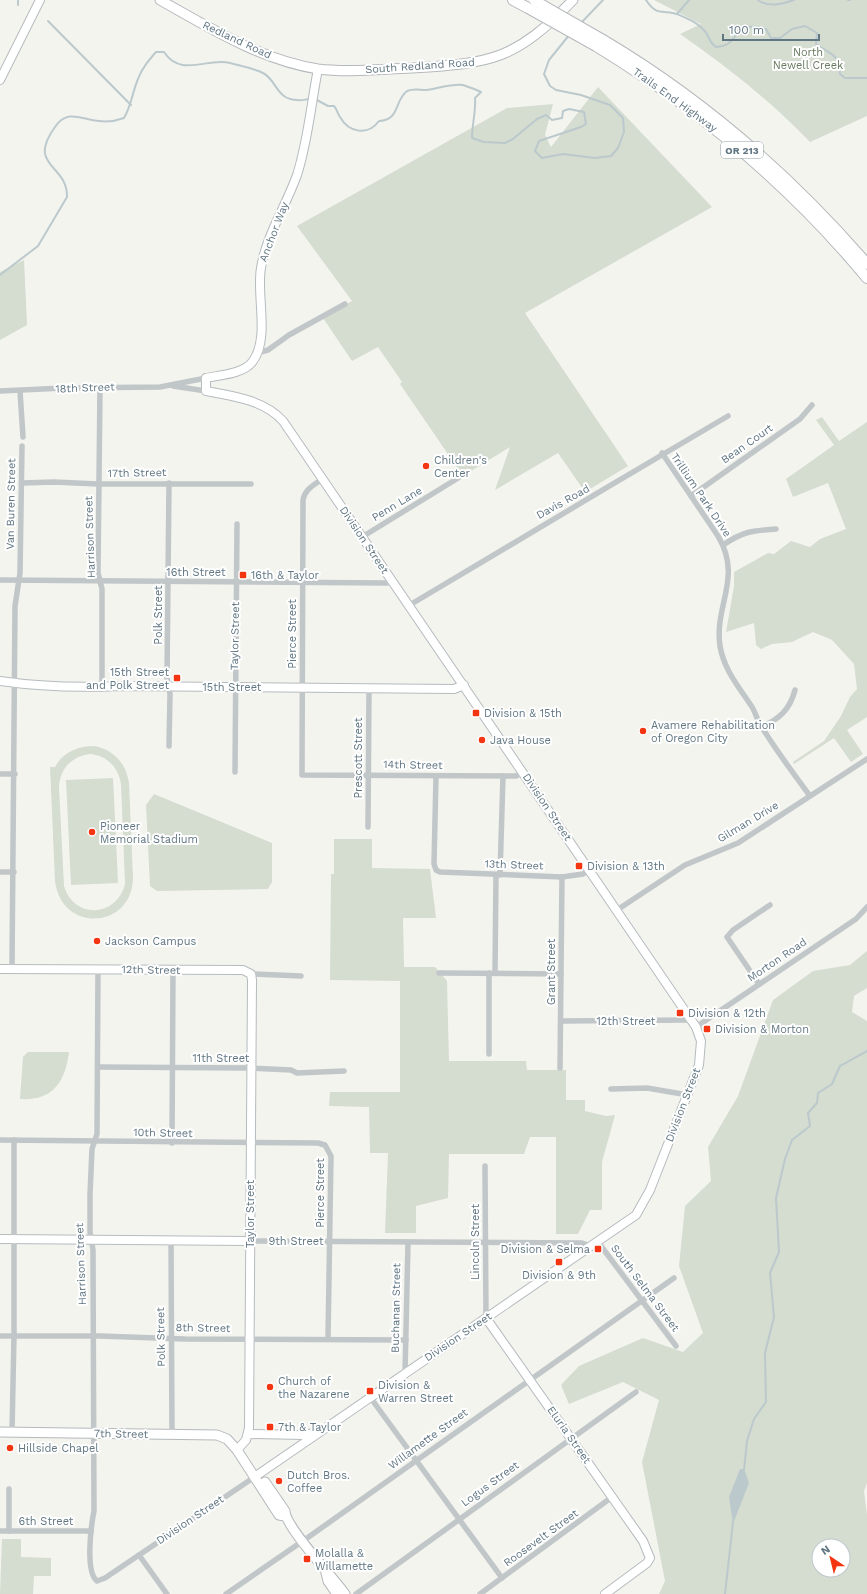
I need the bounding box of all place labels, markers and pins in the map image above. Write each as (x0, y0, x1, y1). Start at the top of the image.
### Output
place label: Children's Center (434, 454, 487, 480)
marker: Children's Center (421, 461, 431, 471)
place label: 16th & Taylor (251, 569, 320, 582)
marker: 16th & Taylor (238, 570, 248, 580)
place label: 15th Street and Polk Street (86, 666, 169, 692)
marker: 15th Street and Polk Street (172, 673, 182, 683)
place label: Division & 15th (484, 707, 562, 720)
marker: Division & 15th (471, 708, 481, 718)
place label: Avamere Rehabilitation of Oregon City (651, 719, 775, 745)
marker: Avamere Rehabilitation of Oregon City (638, 726, 648, 736)
place label: Java House (490, 734, 551, 747)
marker: Java House (477, 735, 487, 745)
place label: Pioneer Memorial Stadium (100, 820, 198, 846)
marker: Pioneer Memorial Stadium (87, 827, 97, 837)
place label: Division & 13th (587, 860, 665, 873)
marker: Division & 13th (574, 861, 584, 871)
place label: Jackson Campus (105, 935, 196, 948)
marker: Jackson Campus (92, 936, 102, 946)
place label: Division & 12th (688, 1007, 766, 1020)
marker: Division & 12th (675, 1008, 685, 1018)
place label: Division & Morton (715, 1023, 809, 1036)
marker: Division & Morton (702, 1024, 712, 1034)
place label: Division & Selma (501, 1243, 590, 1256)
marker: Division & Selma (593, 1244, 603, 1254)
marker: Division & 9th (554, 1257, 564, 1267)
place label: Division & 9th (522, 1269, 596, 1282)
place label: Church of the Nazarene (278, 1375, 350, 1401)
place label: Division & Warren Street (378, 1379, 454, 1405)
marker: Church of the Nazarene (265, 1382, 275, 1392)
marker: Division & Warren Street (365, 1386, 375, 1396)
place label: 7th & Taylor (278, 1421, 342, 1434)
marker: 7th & Taylor (265, 1422, 275, 1432)
place label: Hillside Chapel (18, 1442, 99, 1455)
marker: Hillside Chapel (5, 1443, 15, 1453)
place label: Dutch Bros. Coffee (287, 1469, 350, 1495)
marker: Dutch Bros. Coffee (274, 1476, 284, 1486)
place label: Molalla & Willamette (315, 1547, 373, 1573)
marker: Molalla & Willamette (302, 1554, 312, 1564)

